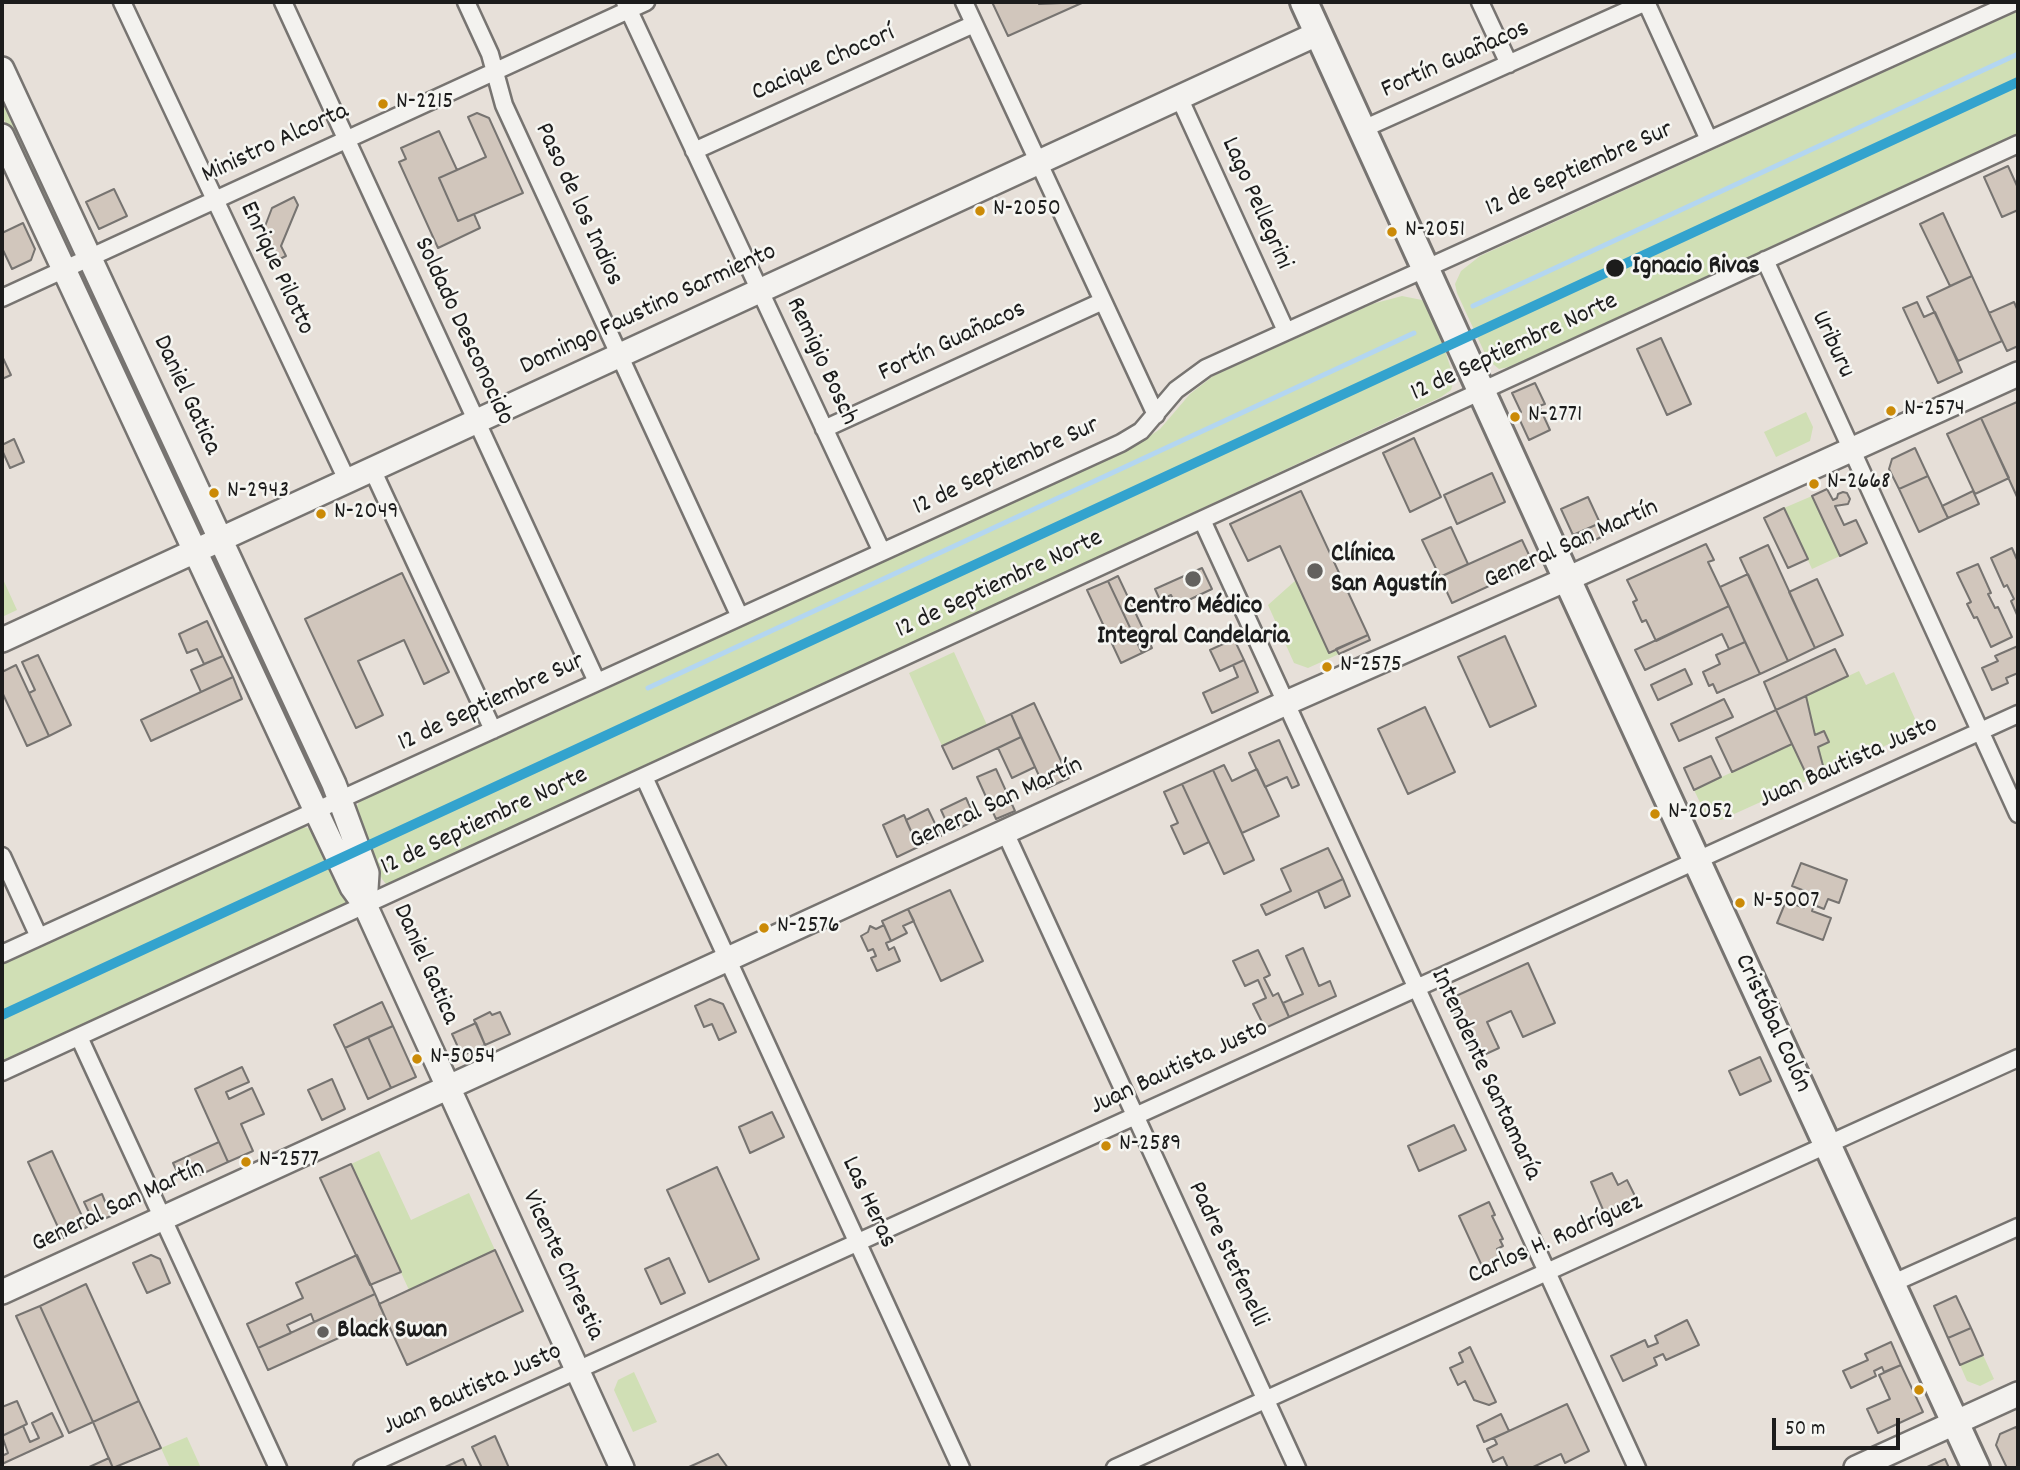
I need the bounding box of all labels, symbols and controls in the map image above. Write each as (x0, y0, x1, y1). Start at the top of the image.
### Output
street label: Fortín Guañacos (1377, 14, 1535, 108)
street label: Cacique Chocorí (748, 20, 900, 110)
place label: N-2215 (396, 90, 453, 118)
street label: Ministro Alcorta (198, 97, 354, 193)
marker: N-2215 (376, 97, 390, 111)
street label: 12 de Septiembre Sur (1481, 116, 1679, 226)
street label: Paso de los Indios (526, 119, 628, 291)
street label: Lago Pellegrini (1212, 133, 1298, 275)
street label: Enrique Pilotto (231, 197, 319, 341)
place label: N-2050 (993, 197, 1061, 225)
marker: N-2050 (973, 204, 987, 218)
place label: N-2051 (1405, 218, 1465, 246)
marker: N-2051 (1385, 225, 1399, 239)
street label: Soldado Desconocido (405, 233, 519, 431)
street label: Domingo Faustino Sarmiento (516, 238, 782, 384)
place label: Ignacio Rivas (1632, 252, 1760, 284)
marker: Ignacio Rivas (1604, 257, 1626, 279)
street label: 12 de Septiembre Norte (1407, 287, 1623, 411)
street label: Remigio Bosch (777, 293, 863, 431)
street label: Fortín Guañacos (874, 295, 1032, 391)
street label: Uriburu (1802, 307, 1860, 383)
street label: Daniel Gatica (144, 331, 226, 461)
place label: N-2574 (1904, 397, 1965, 425)
place label: N-2771 (1528, 403, 1582, 431)
marker: N-2574 (1884, 404, 1898, 418)
marker: N-2771 (1508, 410, 1522, 424)
street label: 12 de Septiembre Sur (909, 411, 1105, 525)
place label: N-2668 (1827, 470, 1891, 498)
marker: N-2668 (1807, 477, 1821, 491)
place label: N-2943 (227, 479, 289, 507)
marker: N-2943 (207, 486, 221, 500)
street label: General San Martín (1480, 494, 1664, 598)
place label: N-2049 (334, 500, 399, 528)
marker: N-2049 (314, 507, 328, 521)
street label: 12 de Septiembre Norte (892, 524, 1108, 648)
place label: Clínica San Agustín (1331, 540, 1447, 602)
marker: Clínica San Agustín (1305, 561, 1325, 581)
marker: Centro Médico Integral Candelaria (1183, 569, 1203, 589)
place label: Centro Médico Integral Candelaria (1097, 592, 1289, 654)
street label: 12 de Septiembre Sur (394, 647, 590, 761)
place label: N-2575 (1340, 653, 1402, 681)
marker: N-2575 (1320, 660, 1334, 674)
street label: Juan Bautista Justo (1755, 711, 1943, 817)
street label: General San Martín (906, 751, 1088, 859)
street label: 12 de Septiembre Norte (377, 761, 593, 885)
place label: N-2052 (1668, 800, 1733, 828)
marker: N-2052 (1648, 807, 1662, 821)
place label: N-5007 (1753, 889, 1820, 917)
marker: N-5007 (1733, 896, 1747, 910)
street label: Daniel Gatica (384, 900, 464, 1030)
place label: N-2576 (777, 914, 840, 942)
marker: N-2576 (757, 921, 771, 935)
street label: Cristóbal Colón (1725, 950, 1817, 1098)
street label: Intendente Santamaría (1421, 964, 1547, 1186)
street label: Juan Bautista Justo (1086, 1014, 1274, 1124)
place label: N-5054 (430, 1045, 495, 1073)
marker: N-5054 (410, 1052, 424, 1066)
place label: N-2589 (1119, 1132, 1181, 1160)
marker: N-2589 (1099, 1139, 1113, 1153)
place label: N-2577 (259, 1148, 319, 1176)
street label: Las Heras (832, 1152, 902, 1254)
street label: General San Martín (28, 1154, 210, 1262)
marker: N-2577 (239, 1155, 253, 1169)
street label: Padre Stefenelli (1179, 1177, 1273, 1333)
street label: Vicente Chrestia (513, 1186, 609, 1346)
street label: Carlos H. Rodríguez (1464, 1189, 1648, 1293)
place label: Black Swan (337, 1316, 447, 1348)
marker: Black Swan (315, 1324, 331, 1340)
street label: Juan Bautista Justo (379, 1338, 567, 1444)
unlabelled marker (1912, 1383, 1926, 1397)
scale bar (1775, 1404, 1903, 1448)
text: 50 m (1785, 1415, 1825, 1445)

